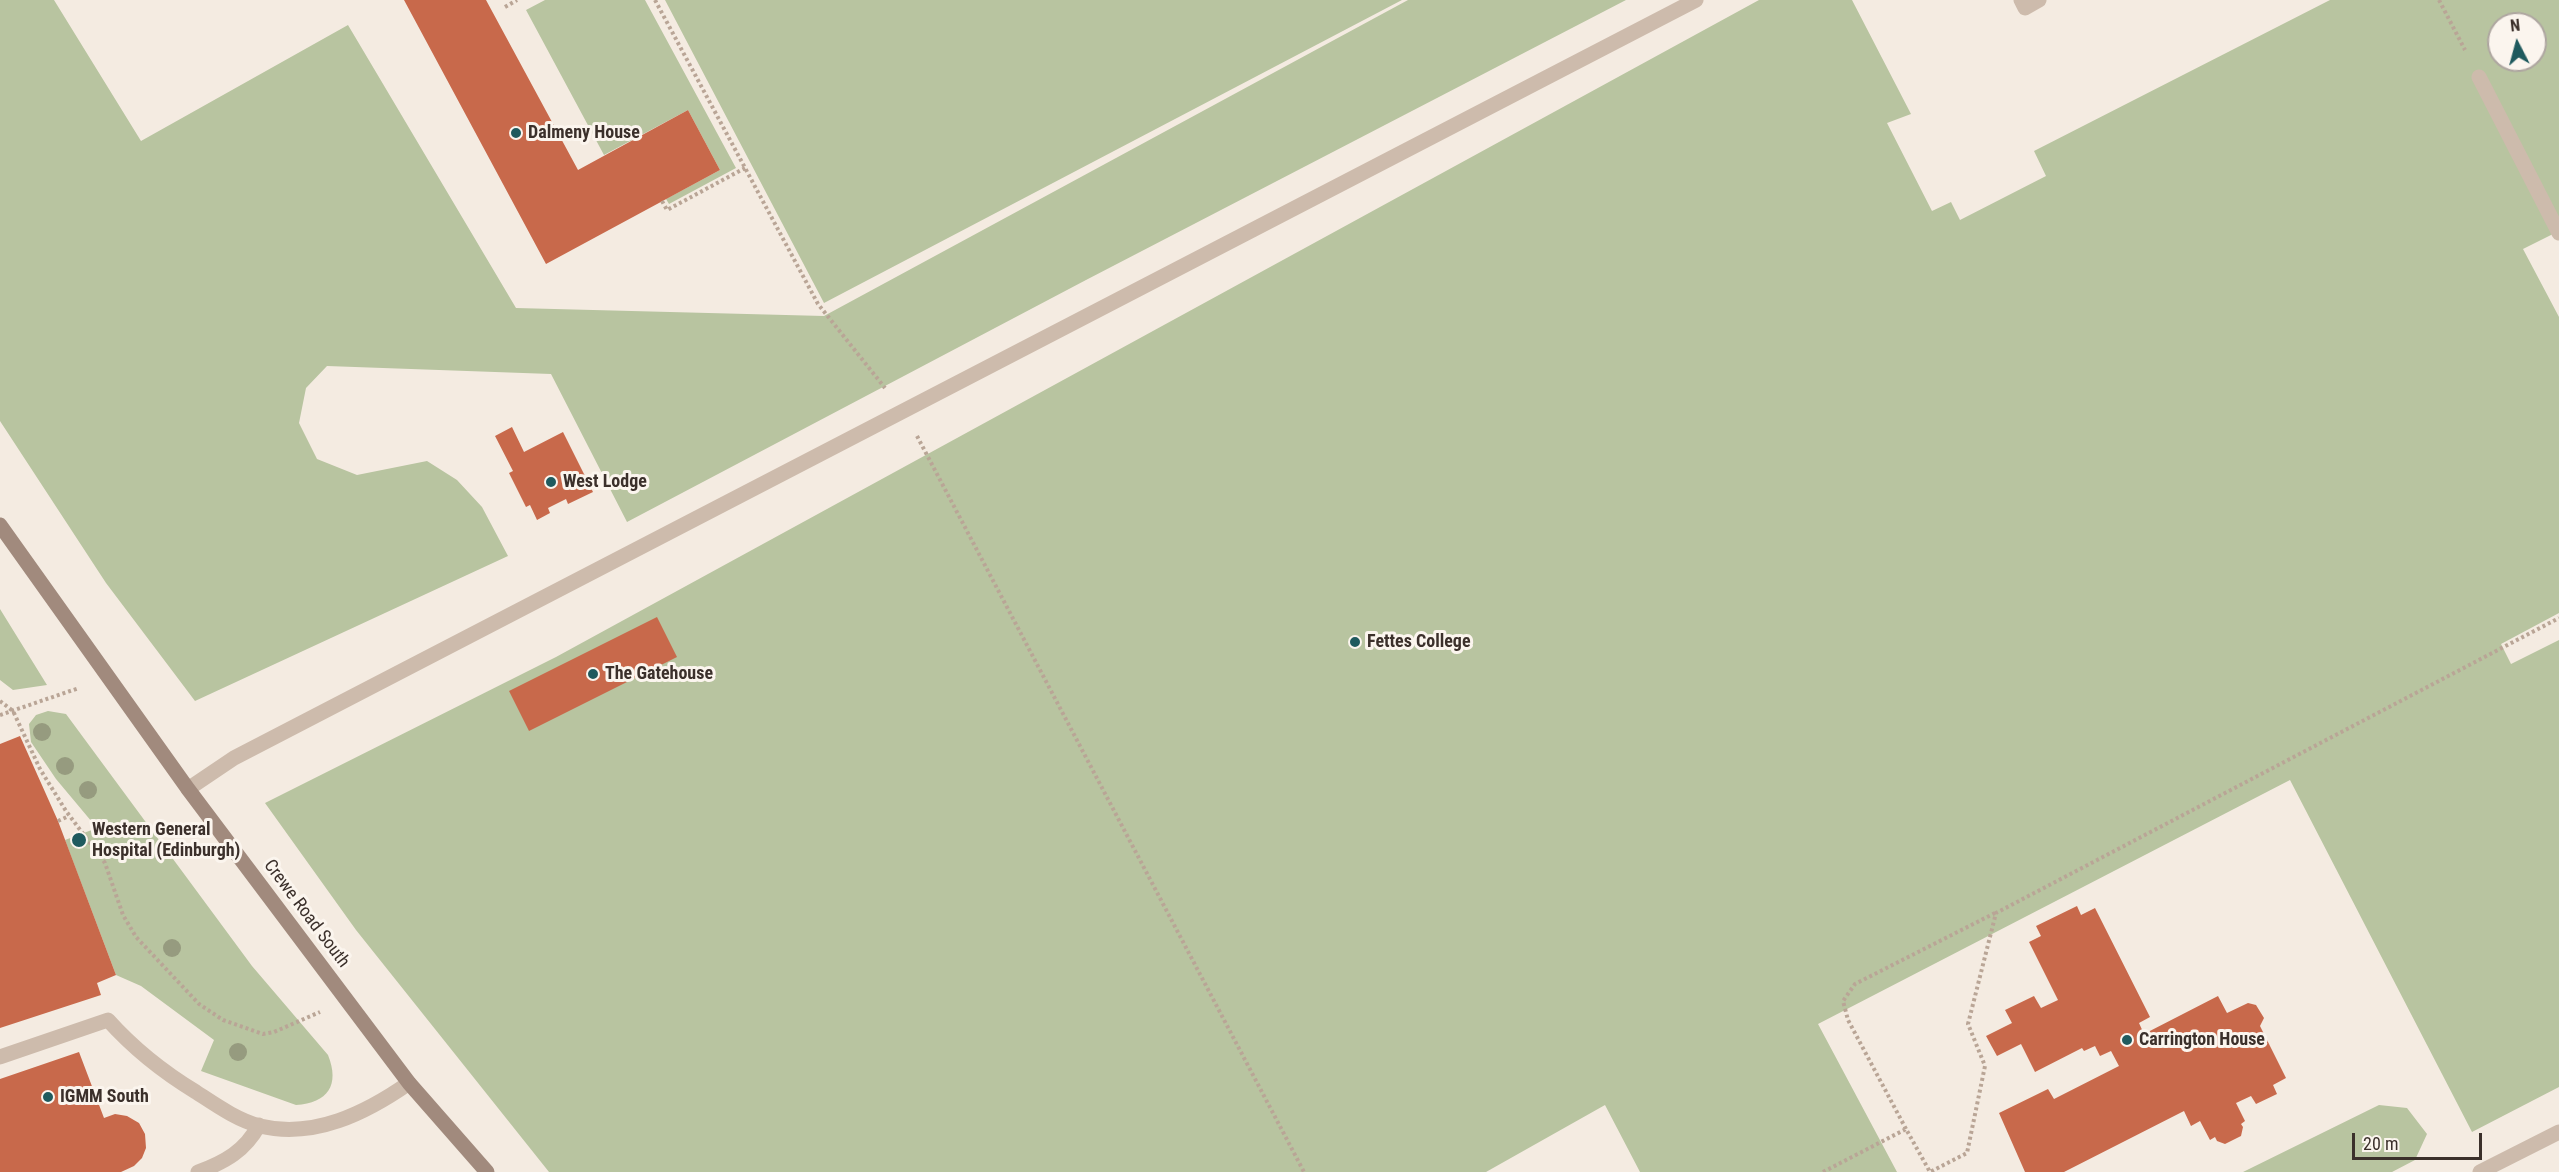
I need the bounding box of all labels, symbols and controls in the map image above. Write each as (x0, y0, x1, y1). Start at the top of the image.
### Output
north arrow (2487, 12, 2547, 72)
text: N (2509, 16, 2521, 36)
place label: Dalmeny House (528, 122, 640, 144)
marker: Dalmeny House (509, 126, 523, 140)
place label: West Lodge (563, 471, 647, 493)
marker: West Lodge (544, 475, 558, 489)
place label: Fettes College (1367, 631, 1471, 653)
marker: Fettes College (1348, 635, 1362, 649)
place label: The Gatehouse (605, 663, 713, 685)
marker: The Gatehouse (586, 667, 600, 681)
place label: Western General Hospital (Edinburgh) (92, 819, 240, 862)
marker: Western General Hospital (Edinburgh) (70, 831, 88, 849)
street label: Crewe Road South (258, 856, 354, 972)
place label: Carrington House (2139, 1029, 2265, 1051)
marker: Carrington House (2120, 1033, 2134, 1047)
place label: IGMM South (60, 1086, 149, 1108)
marker: IGMM South (41, 1090, 55, 1104)
scale bar (2355, 1121, 2486, 1159)
text: 20 m (2363, 1133, 2398, 1154)

